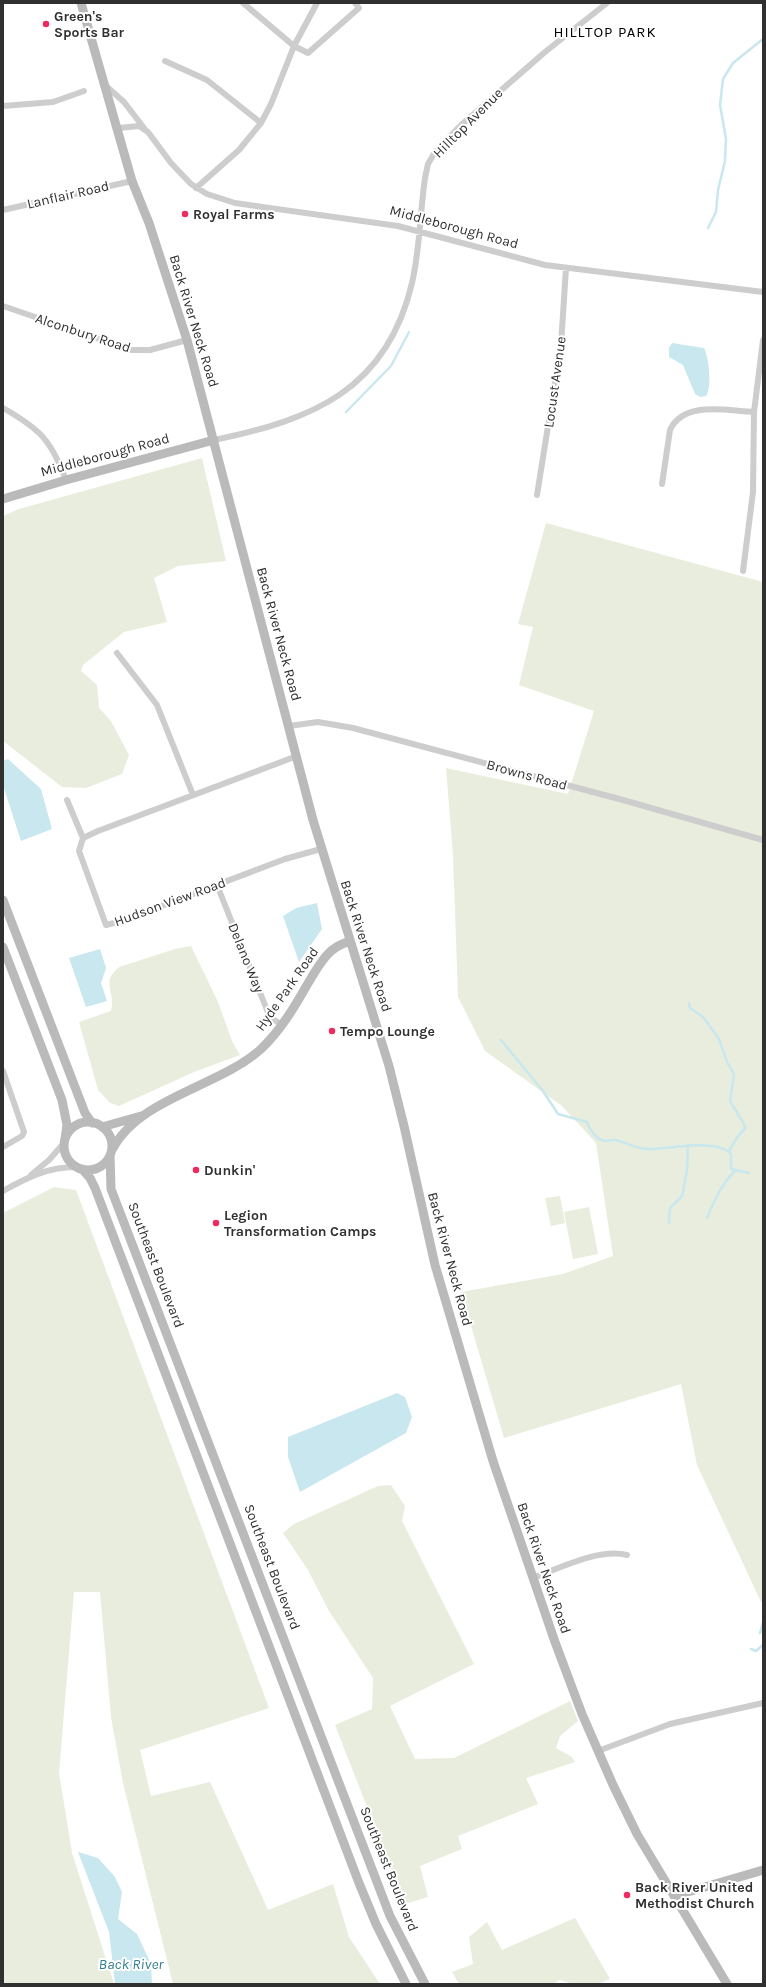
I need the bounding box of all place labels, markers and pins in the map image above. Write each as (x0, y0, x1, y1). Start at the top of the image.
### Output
place label: Green's Sports Bar (54, 8, 125, 41)
marker: Green's Sports Bar (41, 19, 51, 29)
place label: Royal Farms (193, 206, 275, 223)
marker: Royal Farms (180, 209, 190, 219)
place label: Tempo Lounge (340, 1023, 435, 1040)
marker: Tempo Lounge (327, 1026, 337, 1036)
place label: Dunkin' (204, 1162, 256, 1179)
marker: Dunkin' (191, 1165, 201, 1175)
place label: Legion Transformation Camps (224, 1207, 376, 1240)
marker: Legion Transformation Camps (211, 1218, 221, 1228)
place label: Back River United Methodist Church (635, 1879, 754, 1912)
marker: Back River United Methodist Church (622, 1890, 632, 1900)

